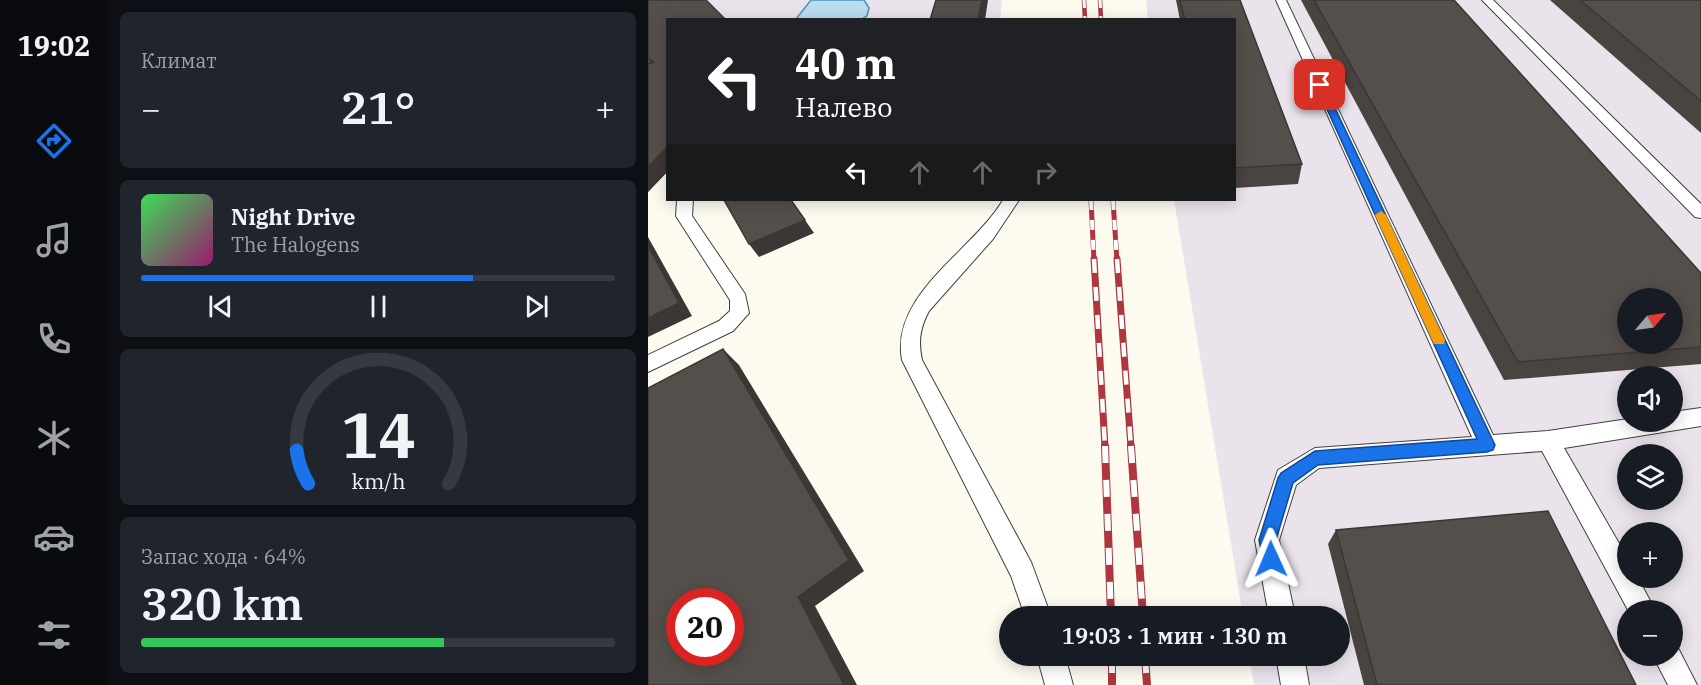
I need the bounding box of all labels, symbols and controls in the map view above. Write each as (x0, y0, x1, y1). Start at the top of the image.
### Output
text: 19:02 (18, 28, 90, 63)
text: 40 m (795, 36, 896, 91)
icon: left (696, 42, 774, 120)
text: Климат (141, 47, 217, 74)
pin (1294, 59, 1345, 110)
icon: arrive (1303, 68, 1336, 101)
text: 21° (340, 78, 416, 136)
text: − (141, 87, 161, 130)
text: + (595, 87, 615, 130)
text: Налево (795, 89, 892, 124)
icon: directions (33, 120, 75, 162)
icon: left (840, 156, 873, 189)
icon: ahead (903, 156, 936, 189)
icon: ahead (966, 156, 999, 189)
icon: right (1029, 156, 1062, 189)
text: Night Drive (231, 202, 356, 231)
icon: music (33, 219, 75, 261)
text: The Halogens (231, 231, 360, 258)
north arrow (1617, 288, 1683, 354)
map controls (1617, 288, 1683, 666)
icon: previous (204, 290, 237, 323)
icon: pause (362, 290, 395, 323)
icon: next (520, 290, 553, 323)
icon: phone (33, 318, 75, 360)
button: sound (1617, 366, 1683, 432)
text: 14 (341, 394, 415, 475)
icon: climate (33, 417, 75, 459)
button: layers (1617, 444, 1683, 510)
text: km/h (351, 467, 405, 495)
icon: car (33, 516, 75, 558)
button: + (1617, 522, 1683, 588)
position arrow (1239, 527, 1303, 591)
text: Запас хода · 64% (141, 543, 306, 570)
text: 320 km (141, 574, 303, 632)
speed limit sign: 20 (666, 588, 744, 666)
button: − (1617, 600, 1683, 666)
icon: filters (33, 614, 75, 656)
text: 19:03 · 1 мин · 130 m (1062, 621, 1287, 650)

